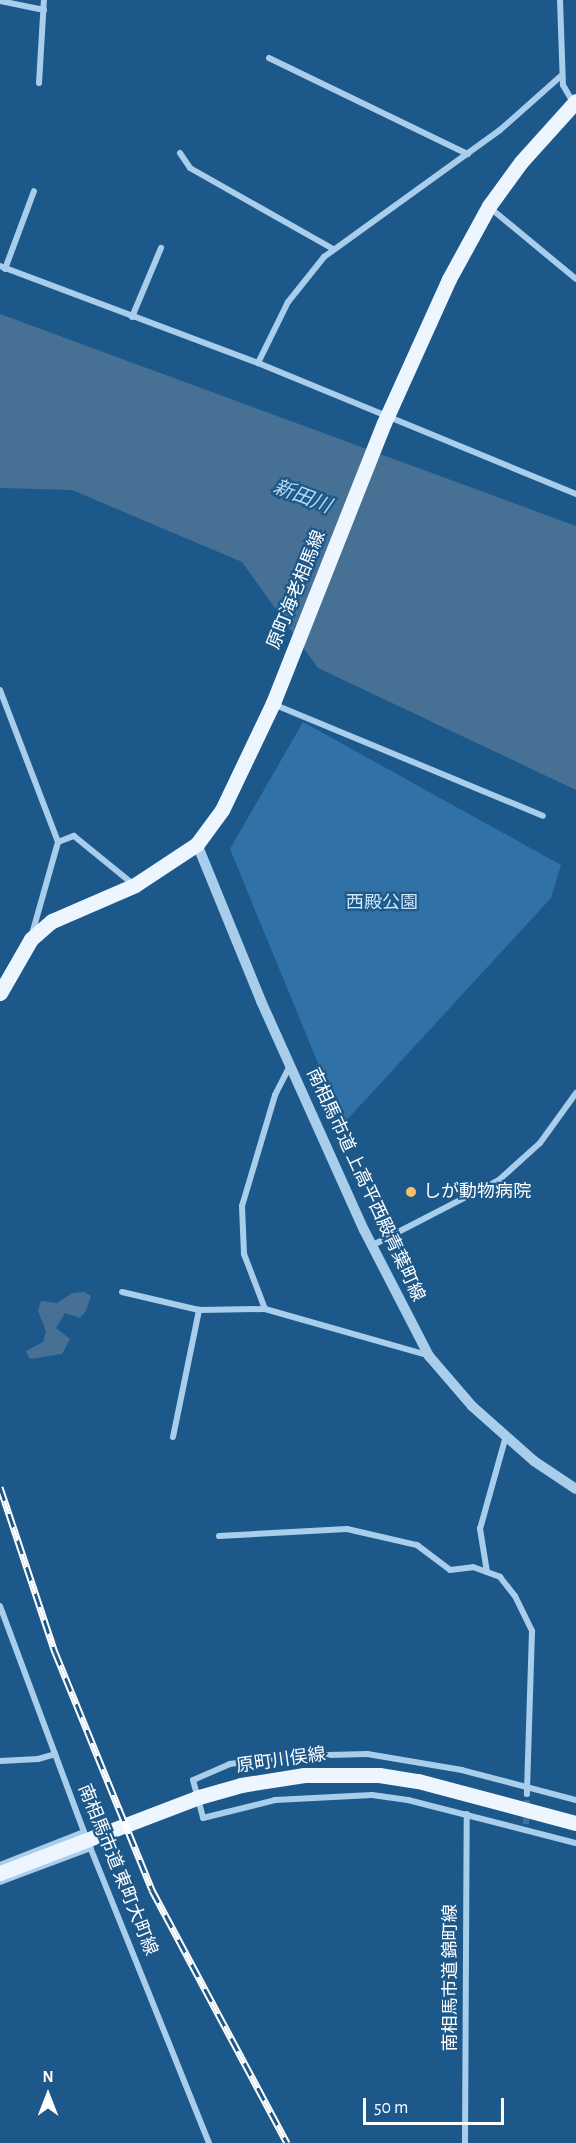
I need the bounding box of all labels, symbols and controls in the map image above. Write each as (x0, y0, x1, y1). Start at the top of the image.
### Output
water label: 新田川 (270, 475, 334, 519)
street label: 原町海老相馬線 (263, 528, 331, 652)
park label: 西殿公園 (346, 892, 418, 914)
street label: 南相馬市道 上高平西殿青葉町線 (301, 1065, 429, 1305)
place label: しが動物病院 (423, 1181, 531, 1203)
marker: しが動物病院 (404, 1185, 418, 1199)
street label: 原町川俣線 (235, 1744, 327, 1778)
street label: 南相馬市道 東町大町線 (73, 1781, 161, 1959)
street label: 南相馬市道 錦町線 (440, 1905, 462, 2051)
north arrow (18, 2065, 78, 2125)
text: N (42, 2069, 54, 2085)
scale bar (366, 2086, 507, 2124)
text: 50 m (374, 2099, 408, 2117)

